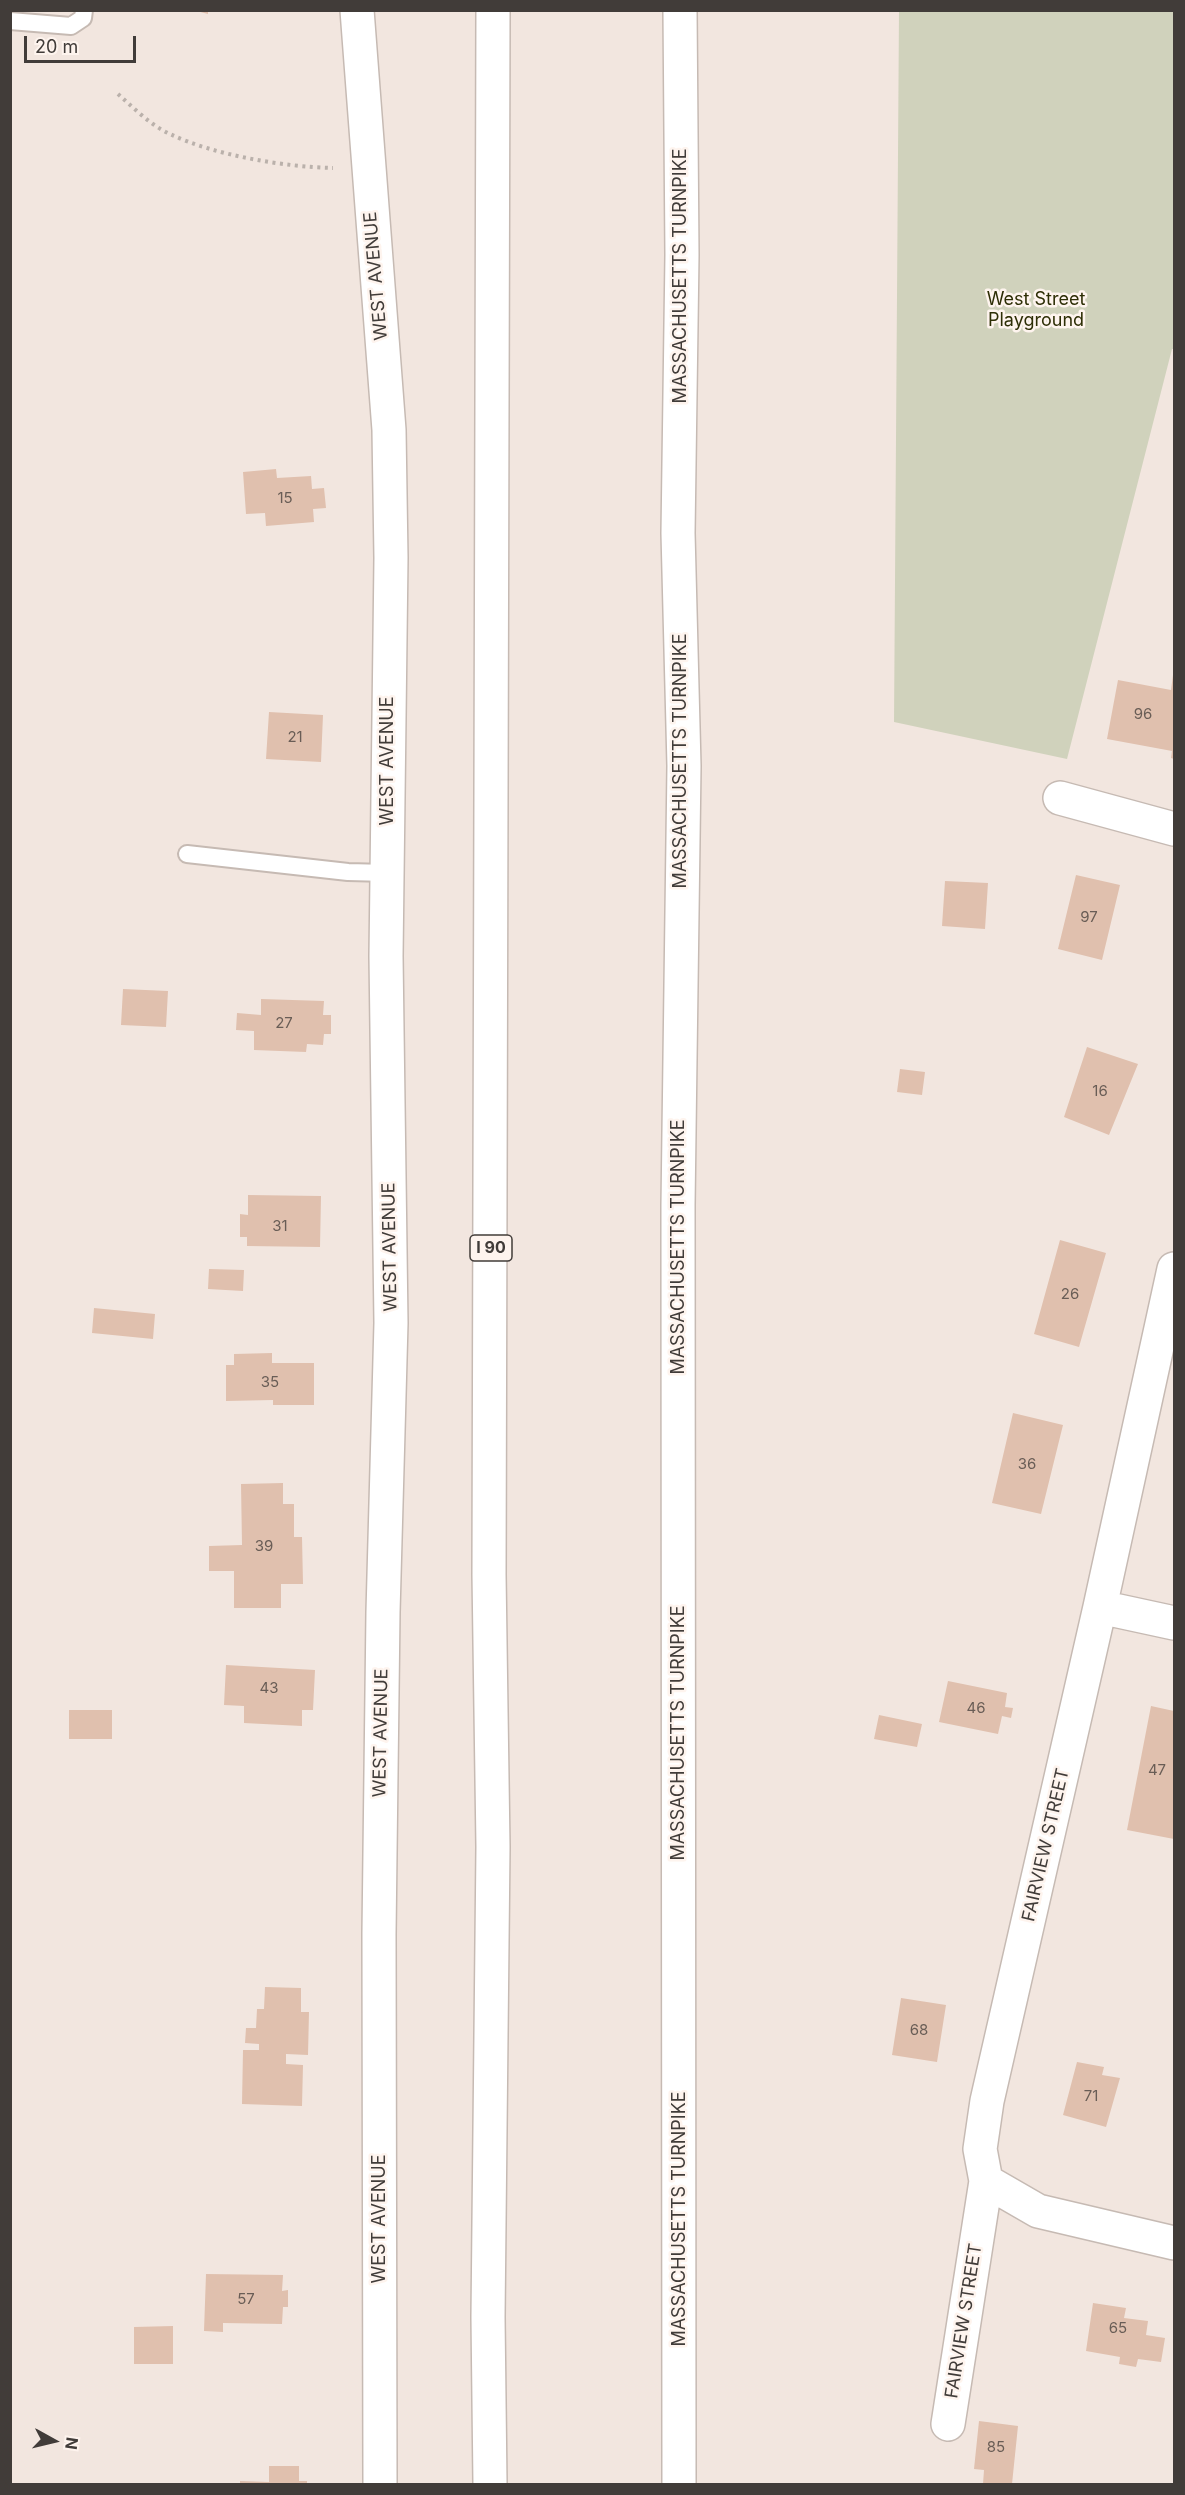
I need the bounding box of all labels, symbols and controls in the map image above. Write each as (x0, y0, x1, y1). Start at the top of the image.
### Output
scale bar (27, 24, 140, 62)
text: 20 m (35, 36, 78, 57)
street label: MASSACHUSETTS TURNPIKE (670, 148, 692, 404)
street label: WEST AVENUE (360, 211, 392, 341)
park label: West Street Playground (987, 289, 1085, 332)
house number: 15 (277, 489, 293, 507)
street label: MASSACHUSETTS TURNPIKE (670, 633, 692, 889)
street label: WEST AVENUE (377, 697, 399, 825)
house number: 96 (1134, 705, 1152, 723)
house number: 21 (287, 728, 303, 746)
house number: 97 (1080, 908, 1098, 926)
house number: 27 (275, 1014, 293, 1032)
house number: 16 (1092, 1082, 1108, 1100)
street label: MASSACHUSETTS TURNPIKE (668, 1119, 690, 1375)
street label: WEST AVENUE (378, 1182, 402, 1312)
house number: 31 (272, 1217, 288, 1235)
road number: I 90 (470, 1235, 512, 1261)
house number: 26 (1061, 1285, 1079, 1303)
house number: 35 (261, 1373, 279, 1391)
house number: 36 (1018, 1455, 1036, 1473)
house number: 39 (255, 1537, 273, 1555)
street label: MASSACHUSETTS TURNPIKE (668, 1605, 690, 1861)
street label: WEST AVENUE (369, 1668, 393, 1798)
house number: 43 (260, 1679, 278, 1697)
house number: 46 (967, 1699, 985, 1717)
house number: 47 (1148, 1761, 1166, 1779)
street label: FAIRVIEW STREET (1018, 1766, 1074, 1924)
house number: 68 (910, 2021, 928, 2039)
house number: 71 (1084, 2087, 1098, 2105)
street label: MASSACHUSETTS TURNPIKE (669, 2091, 691, 2347)
street label: WEST AVENUE (369, 2155, 391, 2283)
street label: FAIRVIEW STREET (941, 2242, 987, 2400)
house number: 57 (237, 2290, 255, 2308)
house number: 65 (1109, 2319, 1127, 2337)
north arrow (24, 2411, 84, 2471)
text: N (61, 2436, 83, 2451)
house number: 85 (987, 2438, 1005, 2456)

